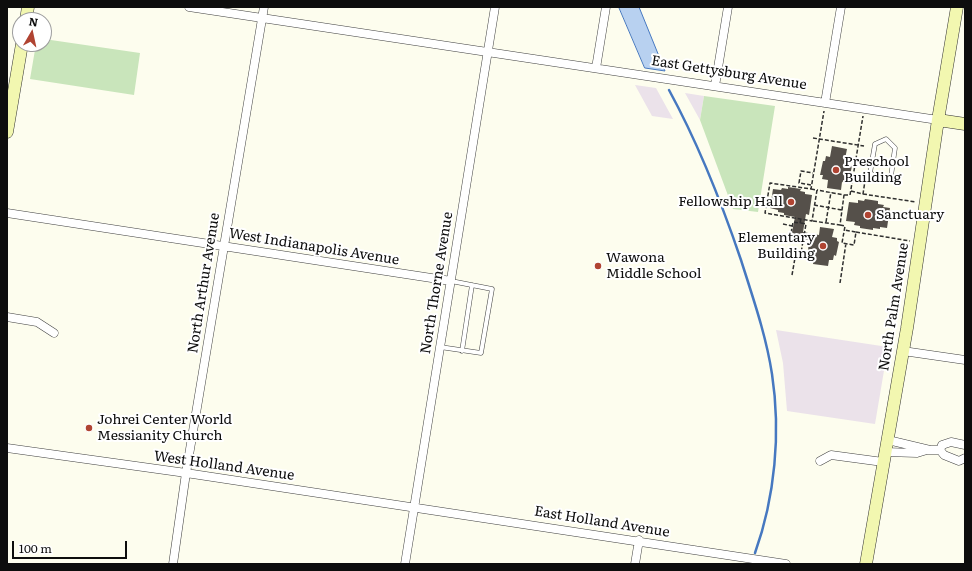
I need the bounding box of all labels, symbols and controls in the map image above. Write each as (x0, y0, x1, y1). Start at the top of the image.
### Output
north arrow (12, 12, 52, 52)
text: N (28, 13, 40, 30)
street label: East Gettysburg Avenue (650, 52, 808, 94)
place label: Preschool Building (844, 154, 909, 186)
marker: Preschool Building (831, 165, 841, 175)
place label: Fellowship Hall (678, 194, 783, 210)
marker: Fellowship Hall (786, 197, 796, 207)
place label: Sanctuary (876, 207, 944, 223)
marker: Sanctuary (863, 210, 873, 220)
street label: North Thorne Avenue (417, 211, 457, 355)
street label: North Arthur Avenue (185, 212, 223, 354)
street label: West Indianapolis Avenue (228, 225, 400, 269)
place label: Elementary Building (737, 230, 815, 262)
marker: Elementary Building (818, 241, 828, 251)
street label: North Palm Avenue (876, 242, 912, 372)
place label: Wawona Middle School (606, 250, 702, 282)
marker: Wawona Middle School (593, 261, 603, 271)
place label: Johrei Center World Messianity Church (97, 412, 232, 444)
marker: Johrei Center World Messianity Church (84, 423, 94, 433)
street label: West Holland Avenue (153, 448, 295, 484)
street label: East Holland Avenue (533, 503, 671, 541)
scale bar (14, 533, 129, 559)
text: 100 m (19, 539, 52, 557)

